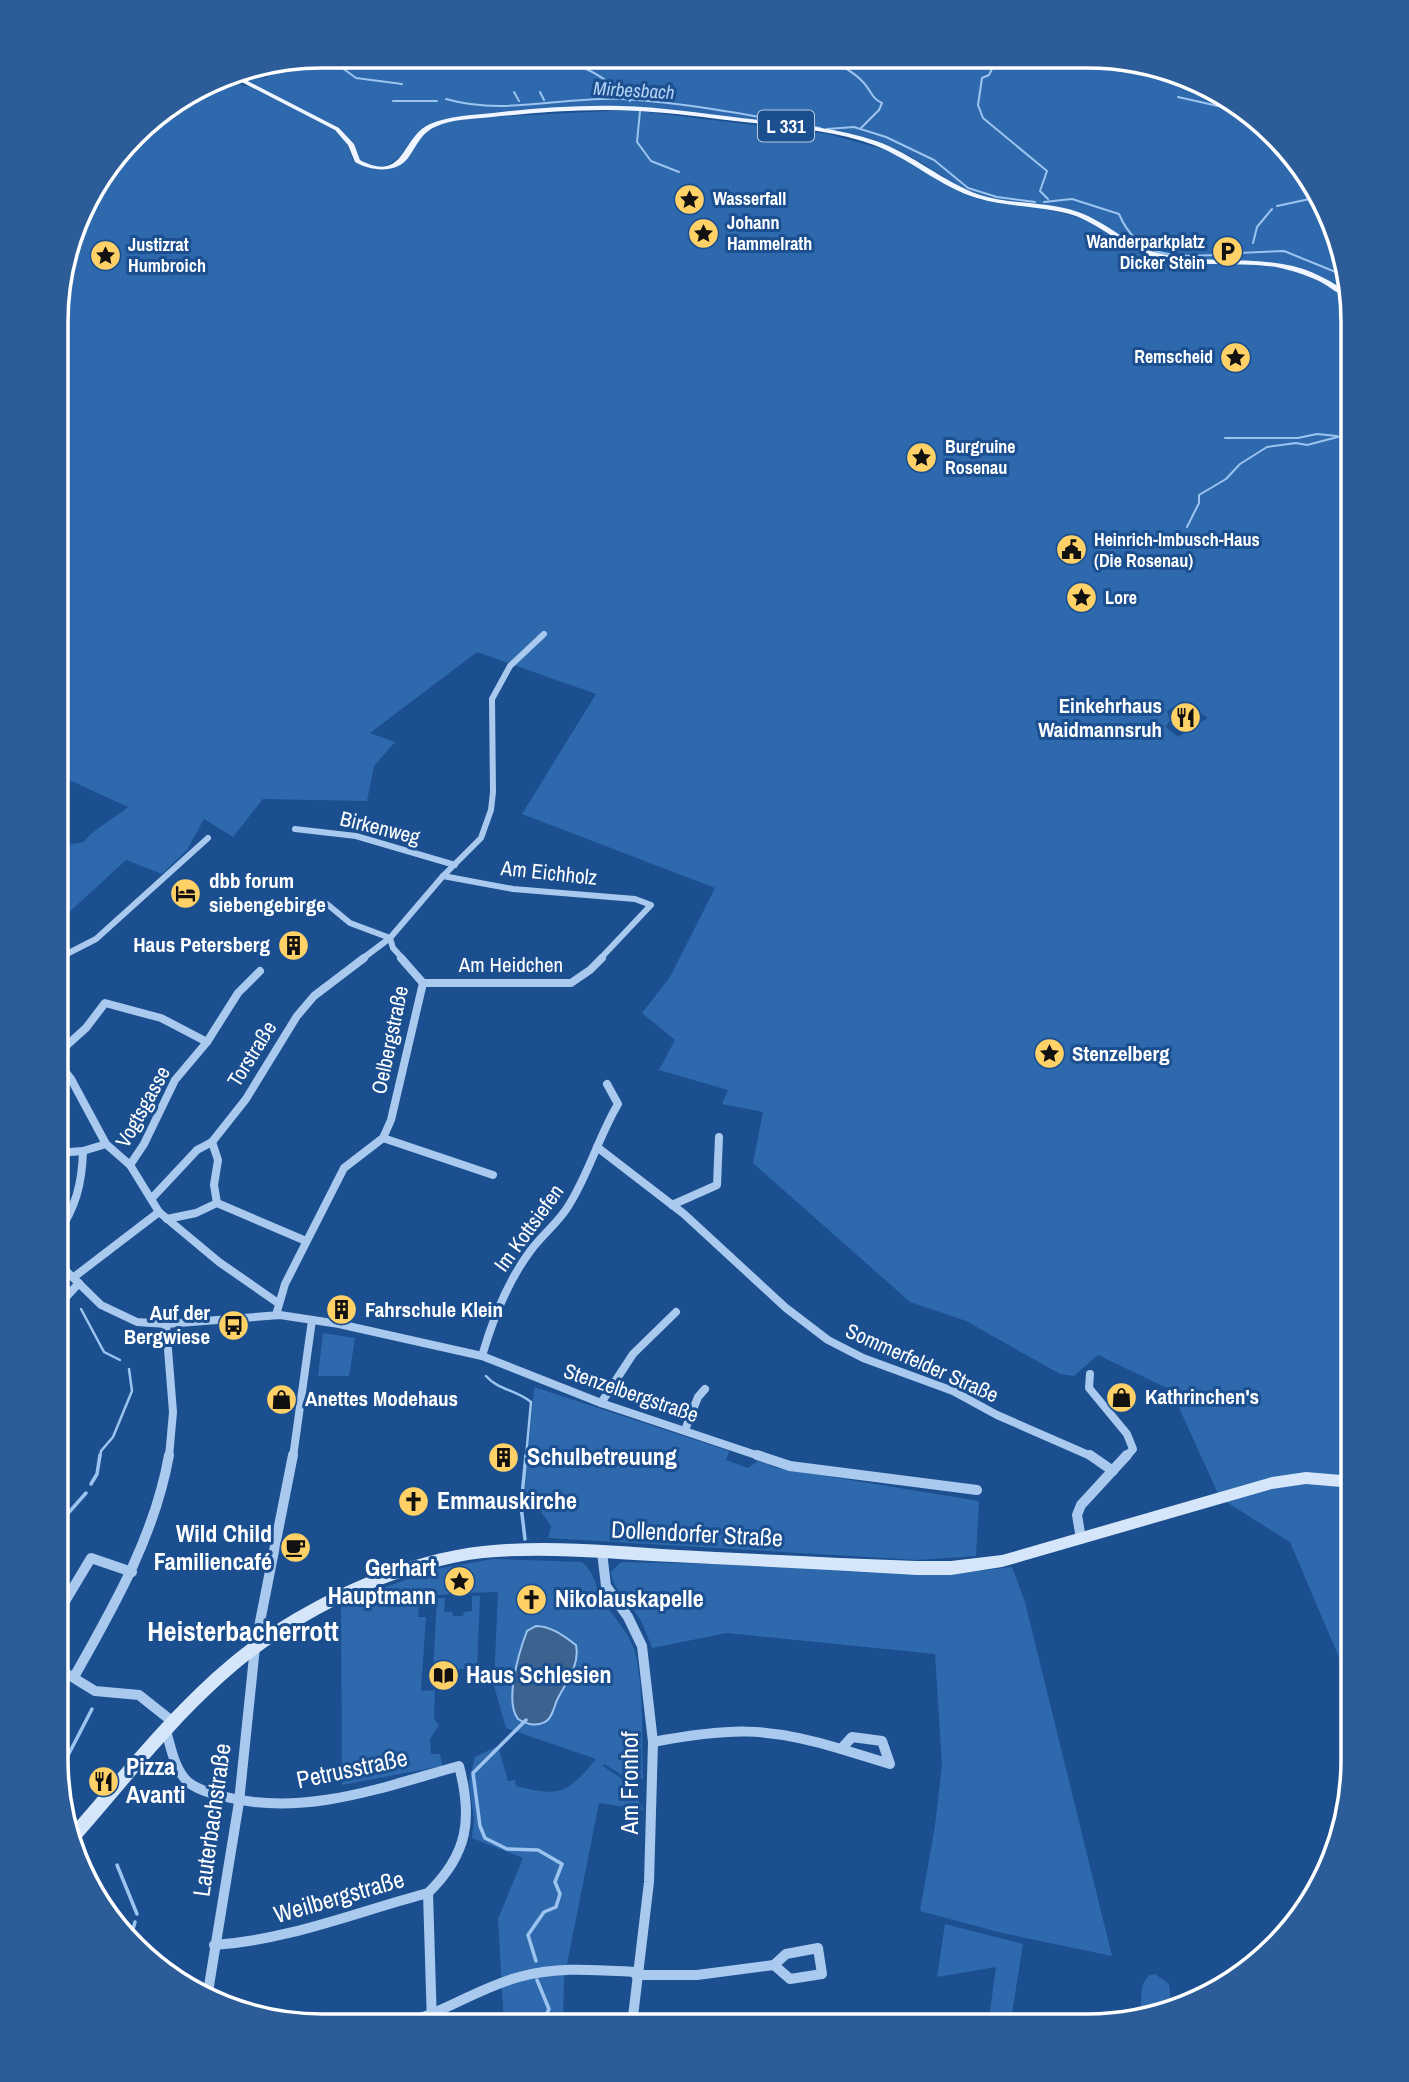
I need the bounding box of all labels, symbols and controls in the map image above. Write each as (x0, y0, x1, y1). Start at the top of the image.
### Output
water label: Mirbesbach (593, 75, 675, 105)
road number: L 331 (758, 110, 814, 142)
place icon: Wasserfall (673, 182, 707, 216)
place label: Wasserfall (713, 186, 786, 211)
place label: Johann Hammelrath (727, 210, 812, 256)
place icon: Johann Hammelrath (687, 216, 721, 250)
place label: Wanderparkplatz Dicker Stein (1087, 229, 1206, 275)
place label: Justizrat Humbroich (128, 232, 206, 278)
parking icon: Wanderparkplatz Dicker Stein (1211, 235, 1245, 269)
place icon: Justizrat Humbroich (88, 238, 122, 272)
place icon: Remscheid (1219, 340, 1253, 374)
place label: Remscheid (1134, 344, 1213, 369)
place label: Burgruine Rosenau (945, 434, 1016, 480)
place icon: Burgruine Rosenau (905, 440, 939, 474)
place label: Heinrich-Imbusch-Haus (Die Rosenau) (1094, 527, 1260, 573)
public building icon: Heinrich-Imbusch-Haus (Die Rosenau) (1054, 533, 1088, 567)
place icon: Lore (1065, 581, 1099, 615)
place label: Lore (1105, 585, 1137, 610)
place label: Einkehrhaus Waidmannsruh (1038, 691, 1162, 744)
restaurant icon: Einkehrhaus Waidmannsruh (1168, 701, 1202, 735)
street label: Birkenweg (337, 804, 424, 852)
street label: Am Eichholz (498, 853, 599, 892)
place label: dbb forum siebengebirge (209, 866, 326, 919)
hotel icon: dbb forum siebengebirge (169, 876, 203, 910)
building icon: Haus Petersberg (276, 928, 310, 962)
place label: Haus Petersberg (133, 930, 270, 959)
street label: Am Heidchen (458, 950, 563, 979)
street label: Oelbergstraße (364, 983, 415, 1097)
street label: Torstraße (220, 1015, 283, 1092)
place icon: Stenzelberg (1032, 1037, 1066, 1071)
place label: Stenzelberg (1072, 1039, 1170, 1068)
street label: Vogtsgasse (108, 1061, 177, 1153)
street label: Im Kottsiefen (487, 1178, 570, 1277)
building icon: Fahrschule Klein (325, 1293, 359, 1327)
place label: Fahrschule Klein (365, 1295, 503, 1324)
place label: Auf der Bergwiese (124, 1298, 210, 1351)
bus stop icon: Auf der Bergwiese (216, 1308, 250, 1342)
street label: Sommerfelder Straße (841, 1316, 1003, 1409)
street label: Stenzelbergstraße (560, 1356, 702, 1429)
shop icon: Kathrinchen's (1105, 1380, 1139, 1414)
shop icon: Anettes Modehaus (265, 1382, 299, 1416)
place label: Kathrinchen's (1145, 1382, 1259, 1411)
place label: Anettes Modehaus (305, 1384, 458, 1413)
building icon: Schulbetreuung (487, 1440, 521, 1474)
place label: Schulbetreuung (527, 1440, 677, 1472)
church icon: Emmauskirche (397, 1484, 431, 1518)
place label: Emmauskirche (437, 1484, 577, 1516)
street label: Dollendorfer Straße (610, 1513, 784, 1553)
place label: Wild Child Familiencafé (154, 1517, 272, 1577)
cafe icon: Wild Child Familiencafé (278, 1531, 312, 1565)
place label: Gerhart Hauptmann (328, 1551, 436, 1611)
place icon: Gerhart Hauptmann (442, 1565, 476, 1599)
church icon: Nikolauskapelle (515, 1582, 549, 1616)
place label: Nikolauskapelle (555, 1582, 704, 1614)
district label: Heisterbacherrott (147, 1612, 339, 1650)
library icon: Haus Schlesien (426, 1658, 460, 1692)
place label: Haus Schlesien (466, 1658, 612, 1690)
street label: Am Fronhof (613, 1731, 645, 1835)
street label: Lauterbachstraße (184, 1741, 238, 1898)
street label: Petrusstraße (293, 1741, 410, 1795)
place label: Pizza Avanti (126, 1750, 185, 1810)
restaurant icon: Pizza Avanti (86, 1764, 120, 1798)
street label: Weilbergstraße (270, 1862, 408, 1930)

